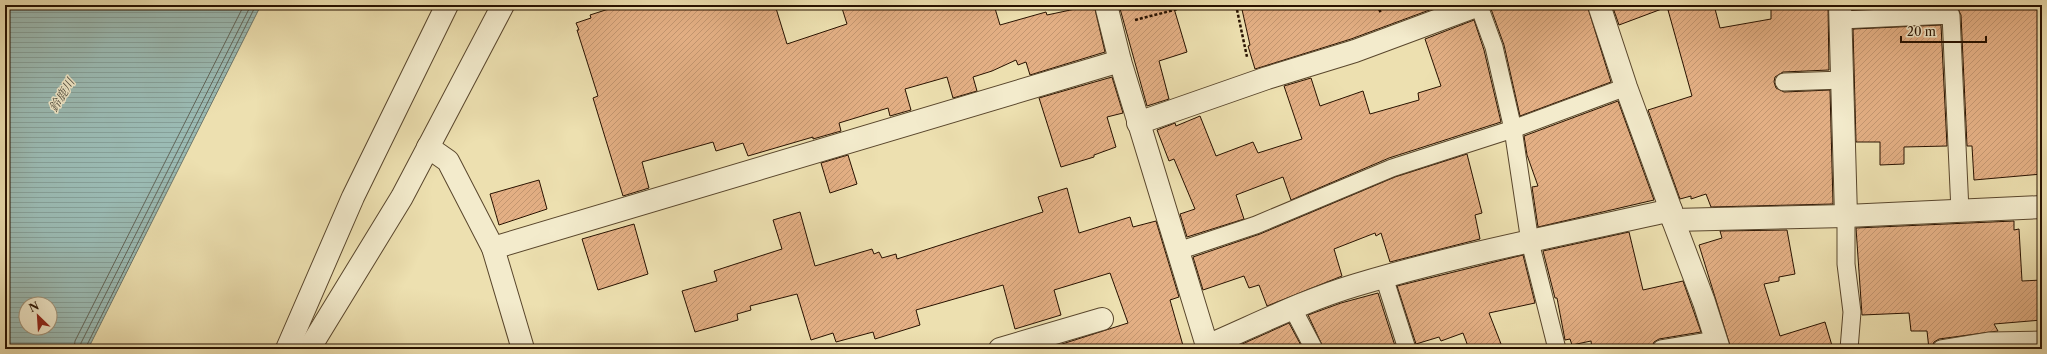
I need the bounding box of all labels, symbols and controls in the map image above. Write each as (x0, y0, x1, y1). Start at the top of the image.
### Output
scale bar (1901, 18, 1986, 44)
text: 20 m (1907, 24, 1936, 39)
water label: 鈴鹿川 (46, 74, 79, 114)
north arrow (18, 296, 58, 336)
text: N (26, 298, 41, 315)

